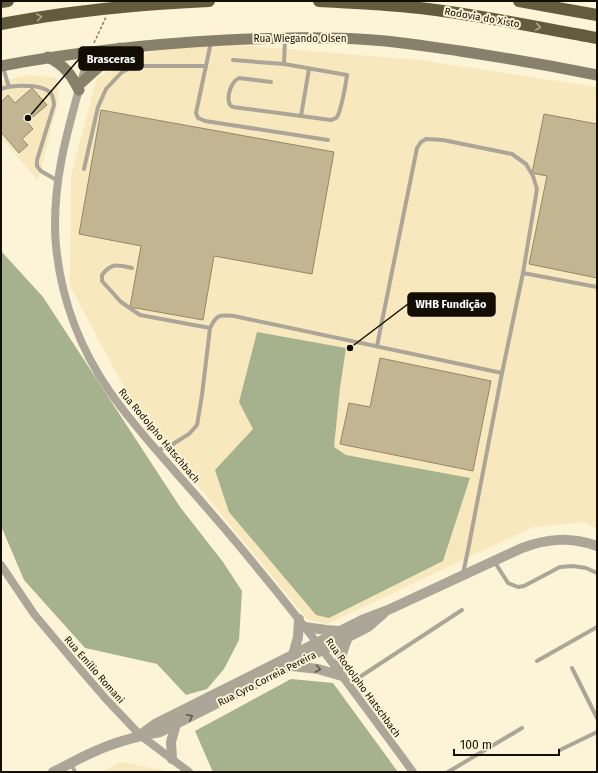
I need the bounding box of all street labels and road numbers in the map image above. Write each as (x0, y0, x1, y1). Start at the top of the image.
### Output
street label: Rodovia do Xisto (444, 5, 521, 31)
street label: Rua Wiegando Olsen (253, 33, 347, 45)
street label: Rua Rodolpho Hatschbach (116, 386, 202, 486)
street label: Rua Emílio Romani (61, 633, 127, 706)
street label: Rua Rodolpho Hatschbach (323, 636, 403, 740)
street label: Rua Cyro Correia Pereira (216, 649, 318, 709)

